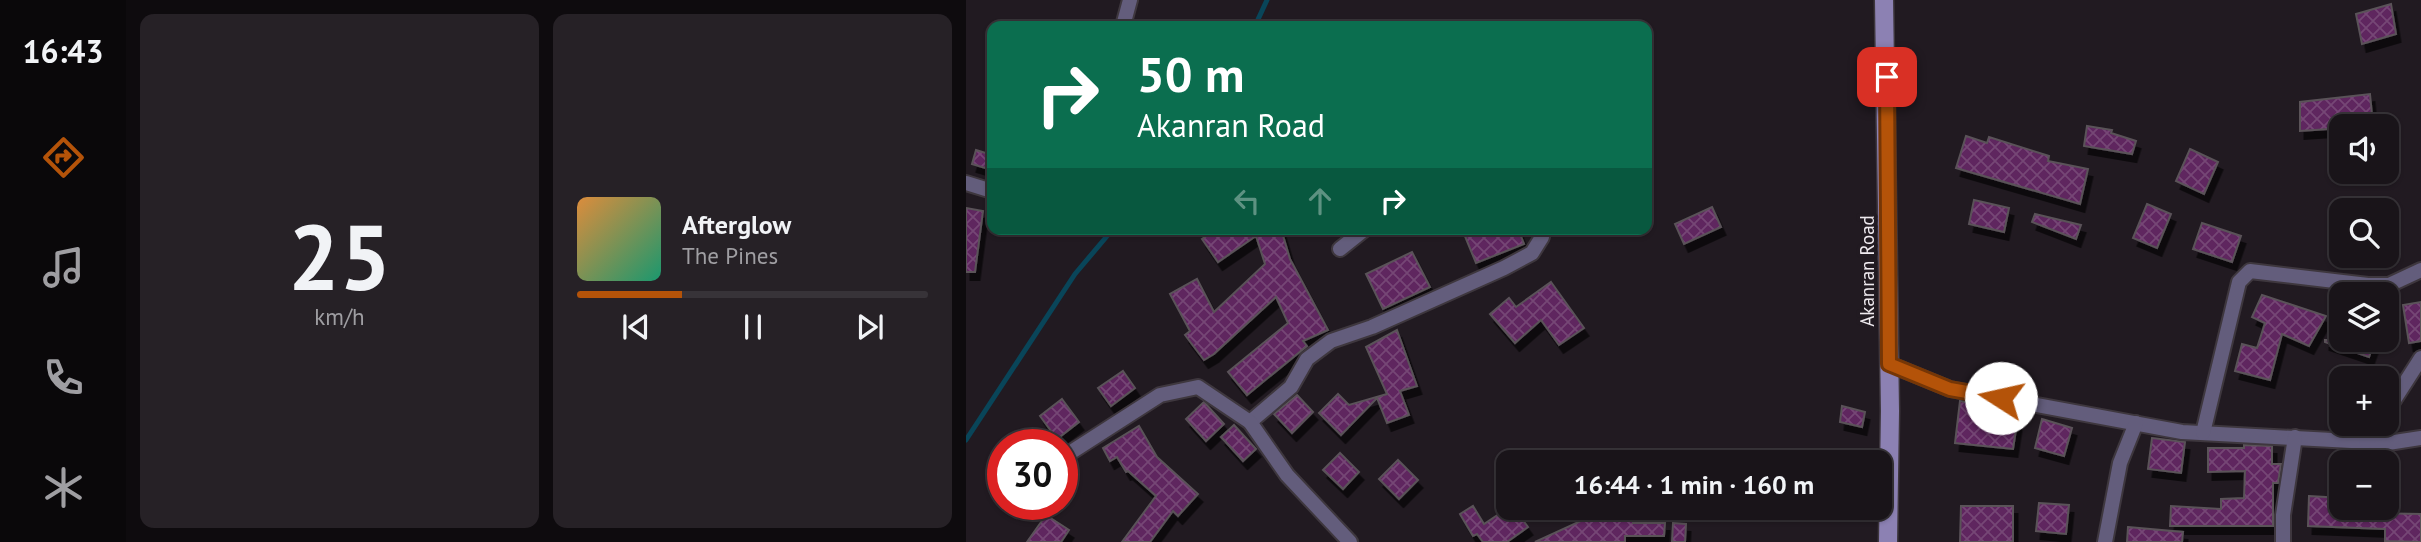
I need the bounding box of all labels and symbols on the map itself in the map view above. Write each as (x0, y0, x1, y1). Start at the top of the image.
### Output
pin (1857, 47, 1917, 107)
street label: Akanran Road (1855, 215, 1879, 327)
position arrow (1964, 361, 2038, 435)
speed limit sign: 30 (987, 429, 1078, 520)

